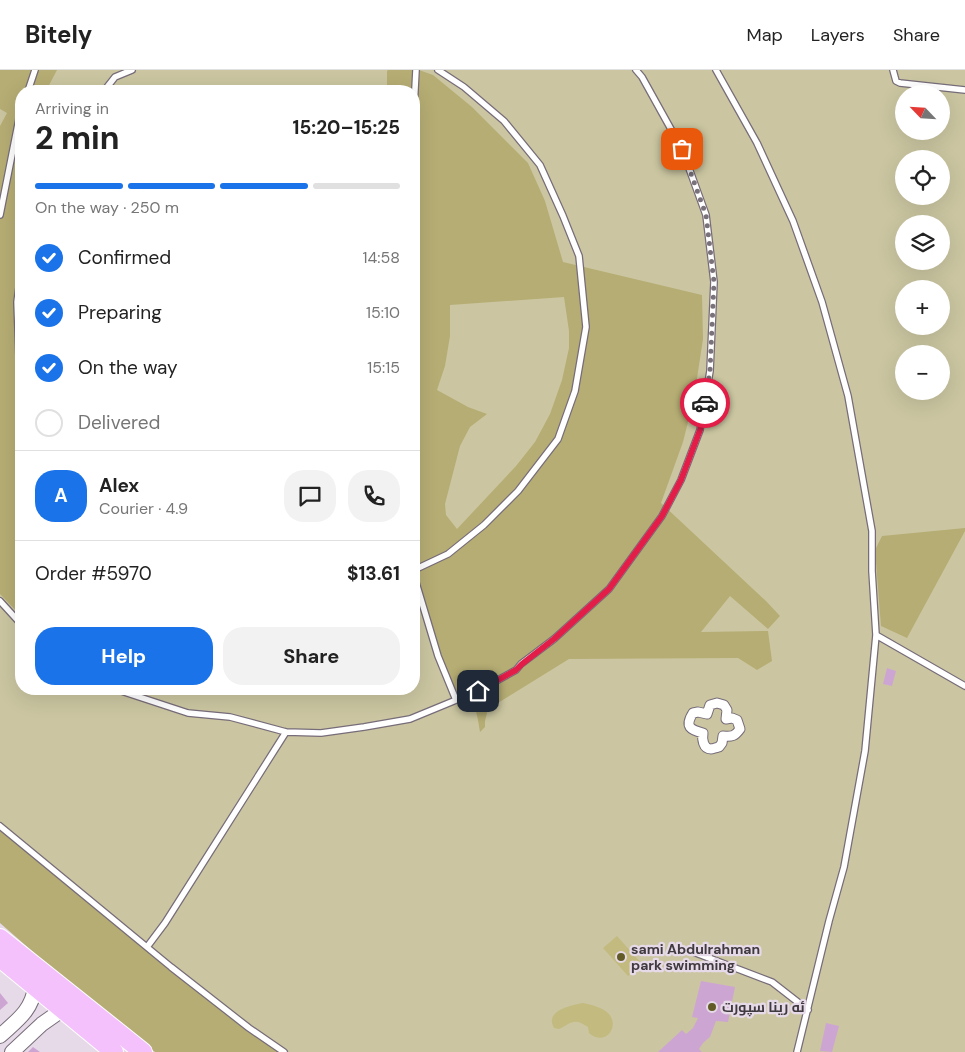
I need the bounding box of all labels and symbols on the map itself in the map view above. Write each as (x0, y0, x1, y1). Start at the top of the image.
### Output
north arrow (895, 85, 950, 140)
pin (661, 128, 703, 170)
courier (680, 378, 730, 428)
pin (457, 670, 499, 712)
place label: sami Abdulrahman park swimming (631, 940, 760, 974)
marker: sami Abdulrahman park swimming (615, 951, 627, 963)
place label: ئه رينا سپورت (722, 998, 805, 1017)
marker: ئه رينا سپورت (706, 1001, 718, 1013)

